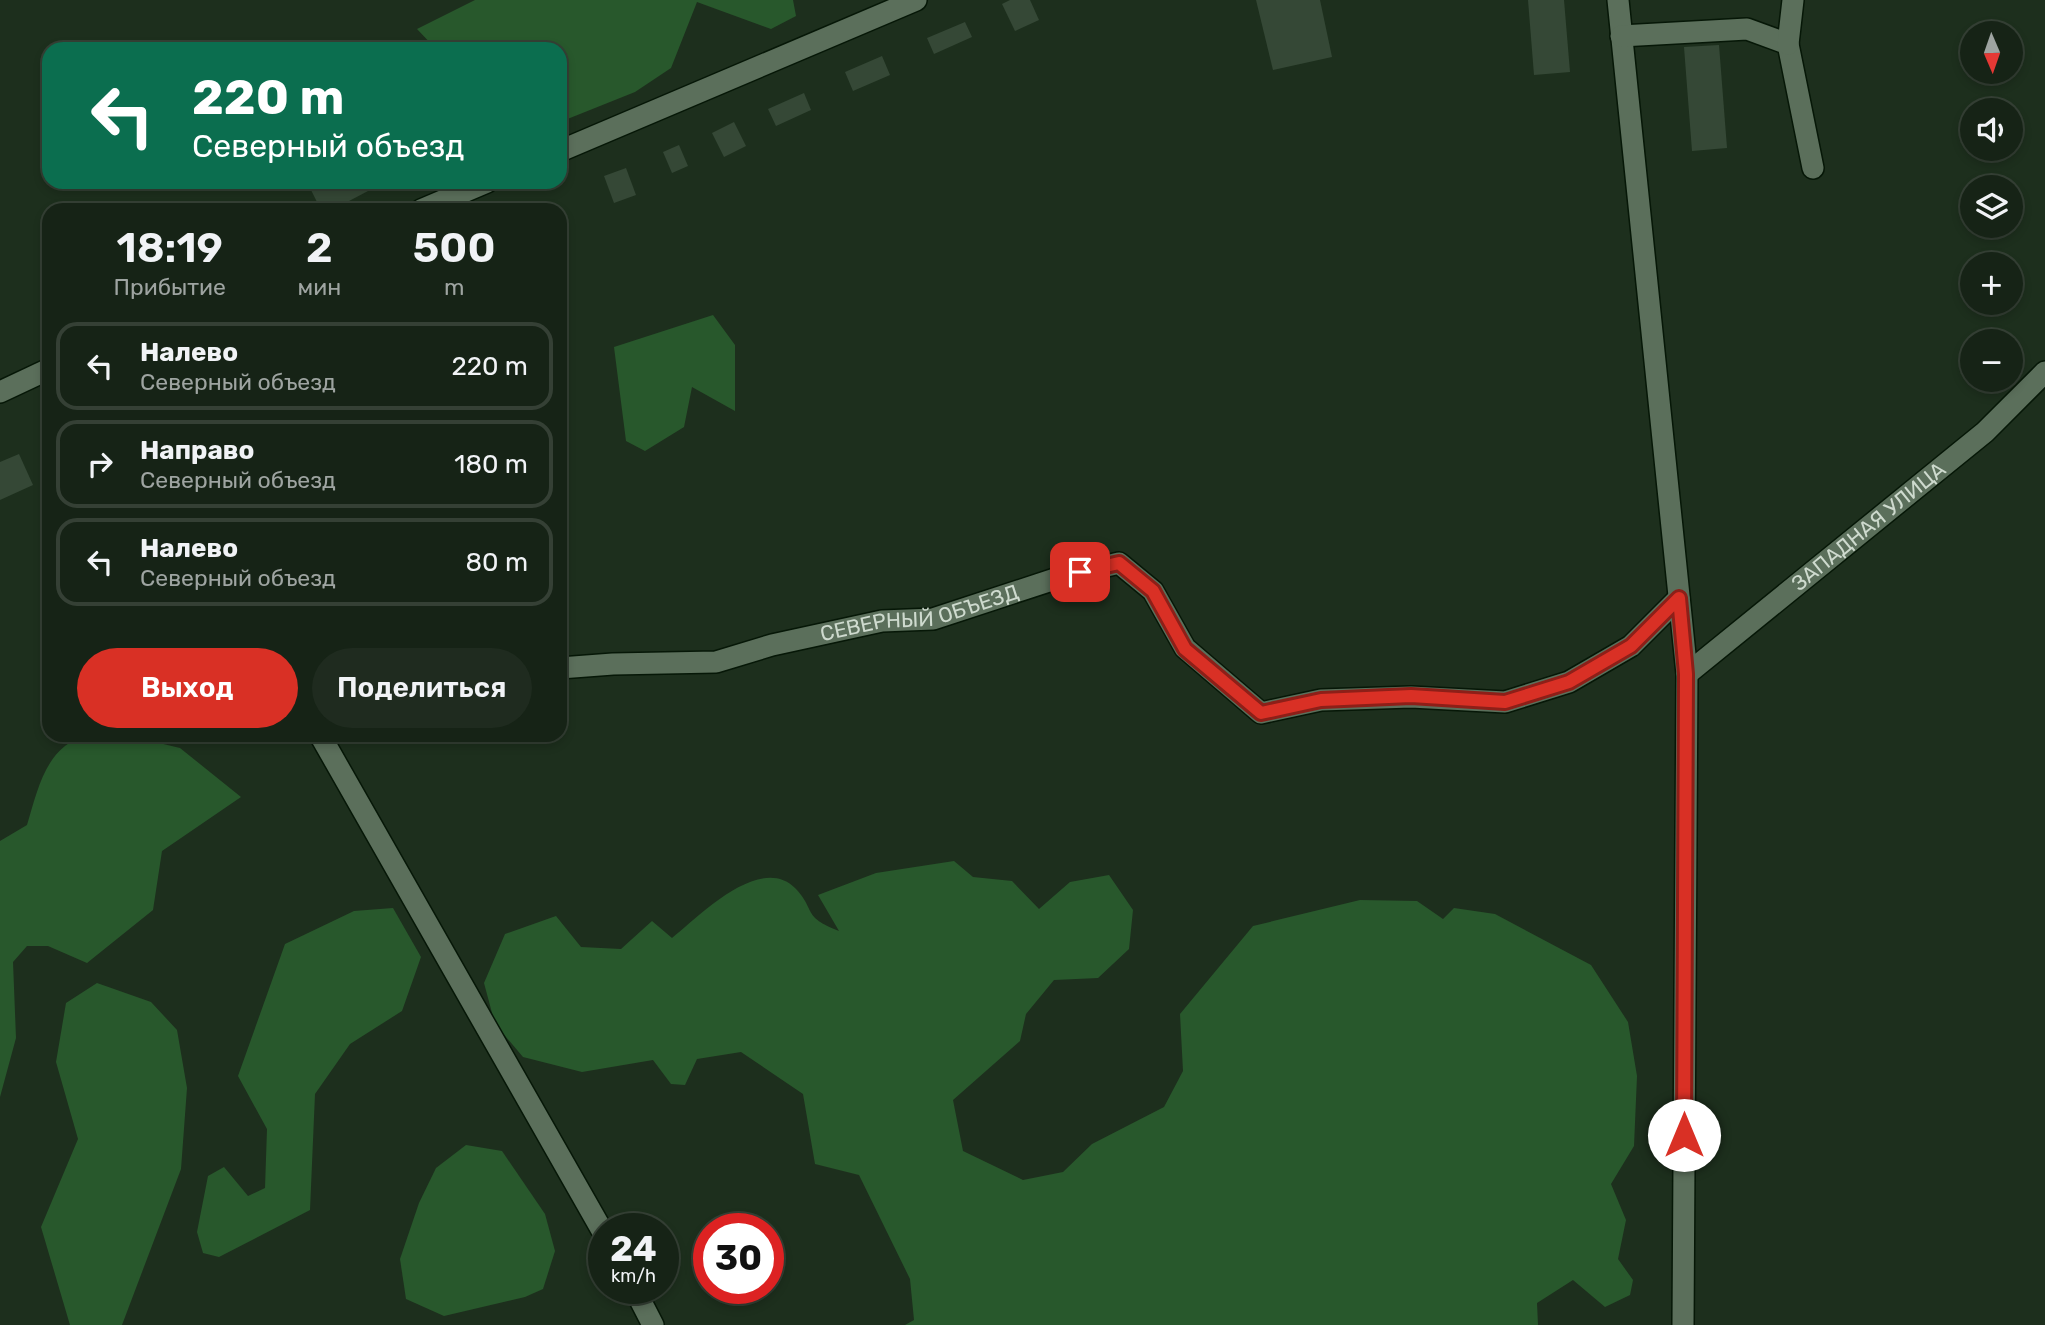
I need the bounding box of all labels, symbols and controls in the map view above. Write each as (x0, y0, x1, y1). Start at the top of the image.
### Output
north arrow (1960, 21, 2023, 84)
map controls (1960, 21, 2023, 392)
text: 220 m (192, 68, 344, 126)
icon: left (77, 70, 168, 161)
button: sound (1960, 98, 2023, 161)
text: Северный объезд (192, 127, 464, 165)
button: layers (1960, 175, 2023, 238)
text: 18:19 (117, 223, 223, 273)
text: 2 (306, 223, 333, 273)
text: 500 (413, 223, 495, 273)
button: + (1960, 252, 2023, 315)
text: Прибытие (114, 273, 226, 301)
text: мин (298, 273, 341, 301)
text: m (444, 273, 464, 301)
button: − (1960, 329, 2023, 392)
text: Налево (140, 337, 238, 368)
icon: left (81, 347, 119, 385)
text: 220 m (451, 351, 528, 382)
text: Северный объезд (140, 368, 336, 396)
text: Направо (140, 435, 254, 466)
icon: right (81, 445, 119, 483)
text: 180 m (454, 449, 528, 480)
street label: ЗАПАДНАЯ УЛИЦА (1786, 456, 1950, 596)
text: Северный объезд (140, 466, 336, 494)
text: Налево (140, 533, 238, 564)
pin (1050, 542, 1110, 602)
icon: left (81, 543, 119, 581)
text: 80 m (465, 547, 528, 578)
icon: arrive (1061, 553, 1099, 591)
text: Северный объезд (140, 564, 336, 592)
street label: СЕВЕРНЫЙ ОБЪЕЗД (818, 579, 1022, 646)
button: Выход (77, 648, 298, 728)
button: Поделиться (312, 648, 532, 728)
position arrow (1647, 1098, 1721, 1172)
speed limit sign: 30 (693, 1213, 784, 1304)
text: 24 (610, 1228, 657, 1270)
text: km/h (611, 1265, 656, 1287)

